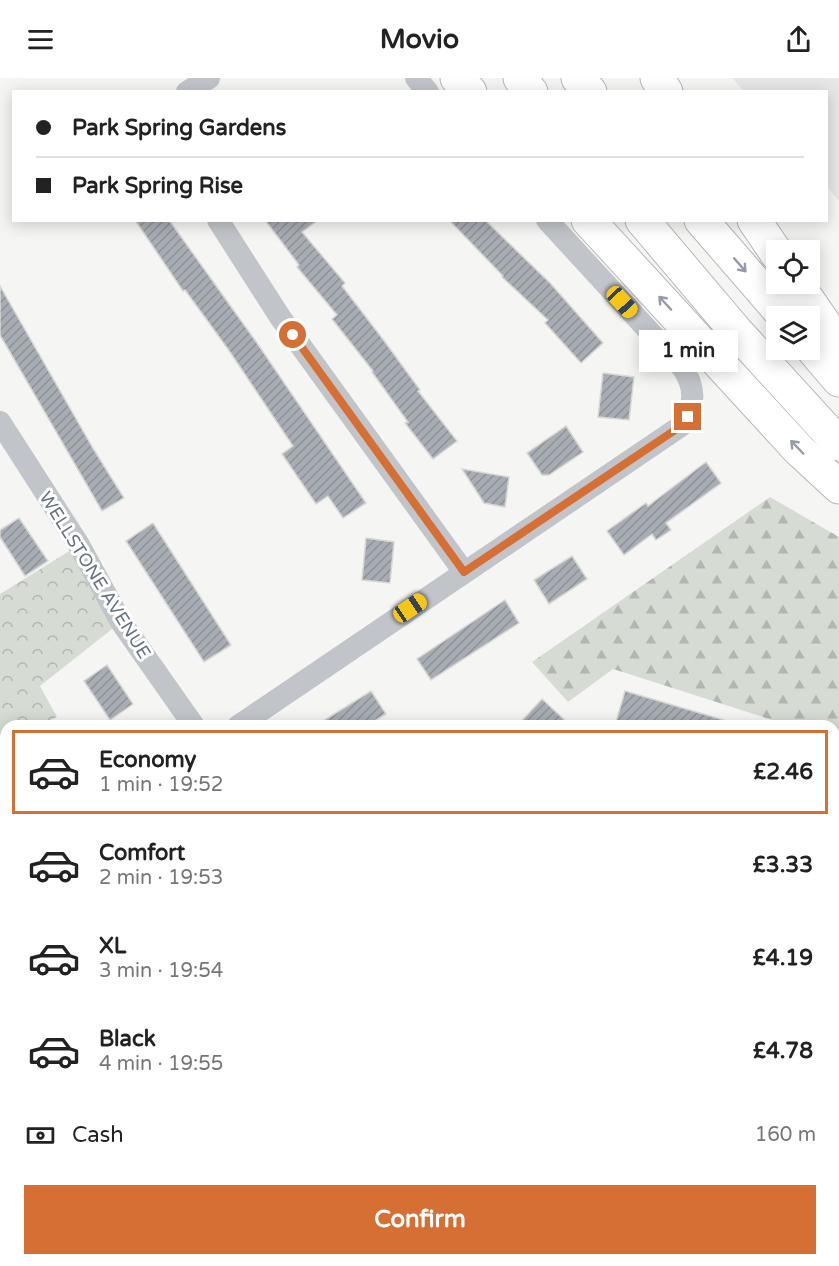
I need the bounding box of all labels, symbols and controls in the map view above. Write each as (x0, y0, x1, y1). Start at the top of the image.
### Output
icon: menu (24, 23, 57, 56)
text: Movio (380, 23, 459, 56)
icon: share (782, 23, 815, 56)
text: Park Spring Gardens (72, 115, 286, 141)
text: Park Spring Rise (72, 173, 243, 199)
map controls (766, 240, 820, 360)
button: locate (766, 240, 820, 294)
one-way arrow (733, 257, 746, 273)
car (603, 283, 641, 321)
one-way arrow (657, 296, 672, 311)
button: layers (766, 306, 820, 360)
route start (279, 321, 306, 348)
callout: 1 min (638, 330, 738, 372)
text: 1 min (662, 339, 715, 363)
route end (674, 403, 701, 430)
one-way arrow (789, 439, 804, 454)
street label: WELLSTONE AVENUE (35, 487, 155, 663)
car (390, 590, 430, 626)
icon: car (27, 745, 81, 799)
text: Economy (99, 747, 196, 773)
text: £2.46 (753, 759, 813, 785)
text: 1 min · 19:52 (99, 773, 223, 797)
icon: car (27, 838, 81, 892)
text: Comfort (99, 840, 185, 866)
text: £3.33 (753, 852, 813, 878)
text: 2 min · 19:53 (99, 866, 223, 890)
icon: car (27, 931, 81, 985)
text: XL (99, 933, 126, 959)
text: £4.19 (753, 945, 813, 971)
text: 3 min · 19:54 (99, 959, 223, 983)
icon: car (27, 1024, 81, 1078)
text: Black (99, 1026, 156, 1052)
text: £4.78 (753, 1038, 813, 1064)
text: 4 min · 19:55 (99, 1052, 223, 1076)
icon: cash (24, 1119, 57, 1152)
text: Cash (72, 1122, 124, 1148)
text: 160 m (755, 1123, 816, 1147)
button: Confirm (24, 1185, 816, 1254)

